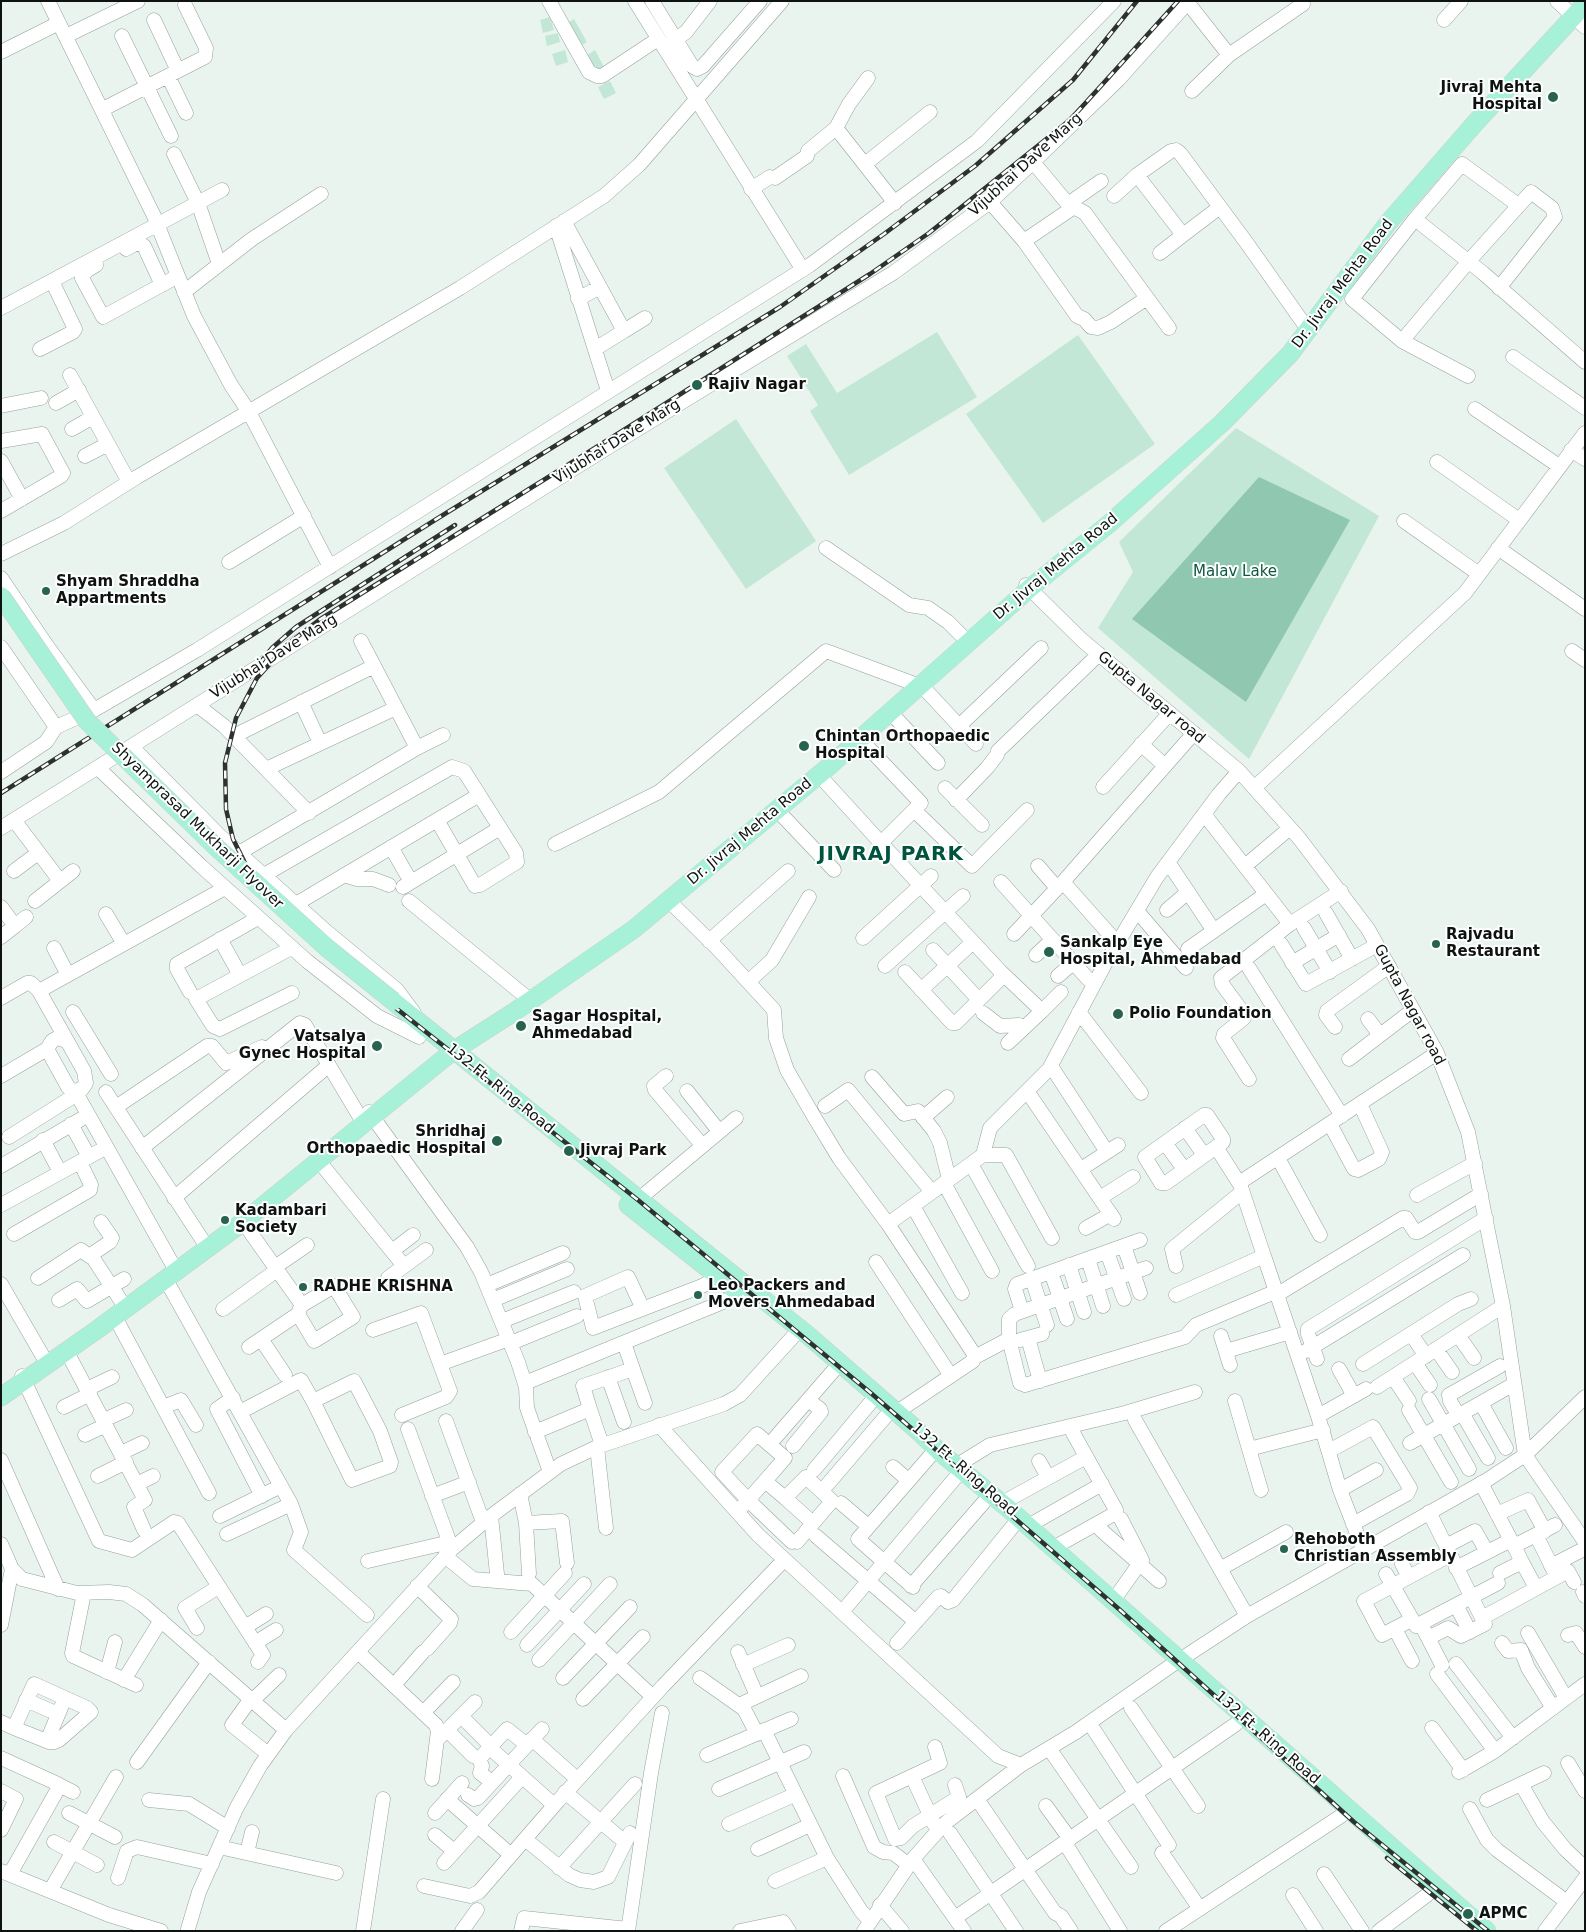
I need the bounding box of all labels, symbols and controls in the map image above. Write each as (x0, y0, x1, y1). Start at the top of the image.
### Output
place label: Jivraj Mehta Hospital (1441, 79, 1542, 114)
marker: Jivraj Mehta Hospital (1546, 90, 1560, 104)
street label: Vijubhai Dave Marg (966, 109, 1086, 221)
street label: Dr. Jivraj Mehta Road (1289, 216, 1397, 352)
place label: Rajiv Nagar (708, 376, 806, 394)
marker: Rajiv Nagar (690, 378, 704, 392)
street label: Vijubhai Dave Marg (550, 396, 684, 488)
street label: Dr. Jivraj Mehta Road (990, 510, 1122, 624)
park label: Malav Lake (1193, 563, 1277, 581)
place label: Shyam Shraddha Appartments (56, 573, 200, 608)
marker: Shyam Shraddha Appartments (40, 585, 52, 597)
street label: Vijubhai Dave Marg (207, 611, 341, 703)
street label: Gupta Nagar road (1094, 648, 1208, 748)
place label: Chintan Orthopaedic Hospital (815, 728, 990, 763)
street label: Shyamprasad Mukharji Flyover (107, 739, 287, 913)
marker: Chintan Orthopaedic Hospital (797, 739, 811, 753)
street label: Dr. Jivraj Mehta Road (684, 775, 816, 889)
district label: JIVRAJ PARK (817, 843, 965, 867)
place label: Rajvadu Restaurant (1446, 926, 1540, 961)
place label: Sankalp Eye Hospital, Ahmedabad (1060, 934, 1242, 969)
marker: Rajvadu Restaurant (1430, 938, 1442, 950)
street label: Gupta Nagar road (1370, 941, 1448, 1069)
marker: Sankalp Eye Hospital, Ahmedabad (1042, 945, 1056, 959)
place label: Polio Foundation (1129, 1005, 1272, 1023)
marker: Polio Foundation (1111, 1007, 1125, 1021)
place label: Sagar Hospital, Ahmedabad (532, 1008, 662, 1043)
marker: Sagar Hospital, Ahmedabad (514, 1019, 528, 1033)
place label: Vatsalya Gynec Hospital (239, 1028, 366, 1063)
marker: Vatsalya Gynec Hospital (370, 1039, 384, 1053)
street label: 132 Ft. Ring Road (442, 1040, 558, 1138)
place label: Shridhaj Orthopaedic Hospital (307, 1123, 486, 1158)
marker: Shridhaj Orthopaedic Hospital (490, 1134, 504, 1148)
place label: Jivraj Park (580, 1142, 666, 1160)
marker: Jivraj Park (562, 1144, 576, 1158)
place label: Kadambari Society (235, 1202, 327, 1237)
marker: Kadambari Society (219, 1214, 231, 1226)
place label: Leo Packers and Movers Ahmedabad (708, 1277, 875, 1312)
place label: RADHE KRISHNA (313, 1278, 453, 1296)
marker: RADHE KRISHNA (297, 1281, 309, 1293)
marker: Leo Packers and Movers Ahmedabad (692, 1289, 704, 1301)
street label: 132 Ft. Ring Road (908, 1419, 1020, 1521)
place label: Rehoboth Christian Assembly (1294, 1531, 1456, 1566)
marker: Rehoboth Christian Assembly (1278, 1543, 1290, 1555)
street label: 132 Ft. Ring Road (1211, 1687, 1323, 1789)
place label: APMC (1479, 1905, 1528, 1923)
marker: APMC (1461, 1907, 1475, 1921)

